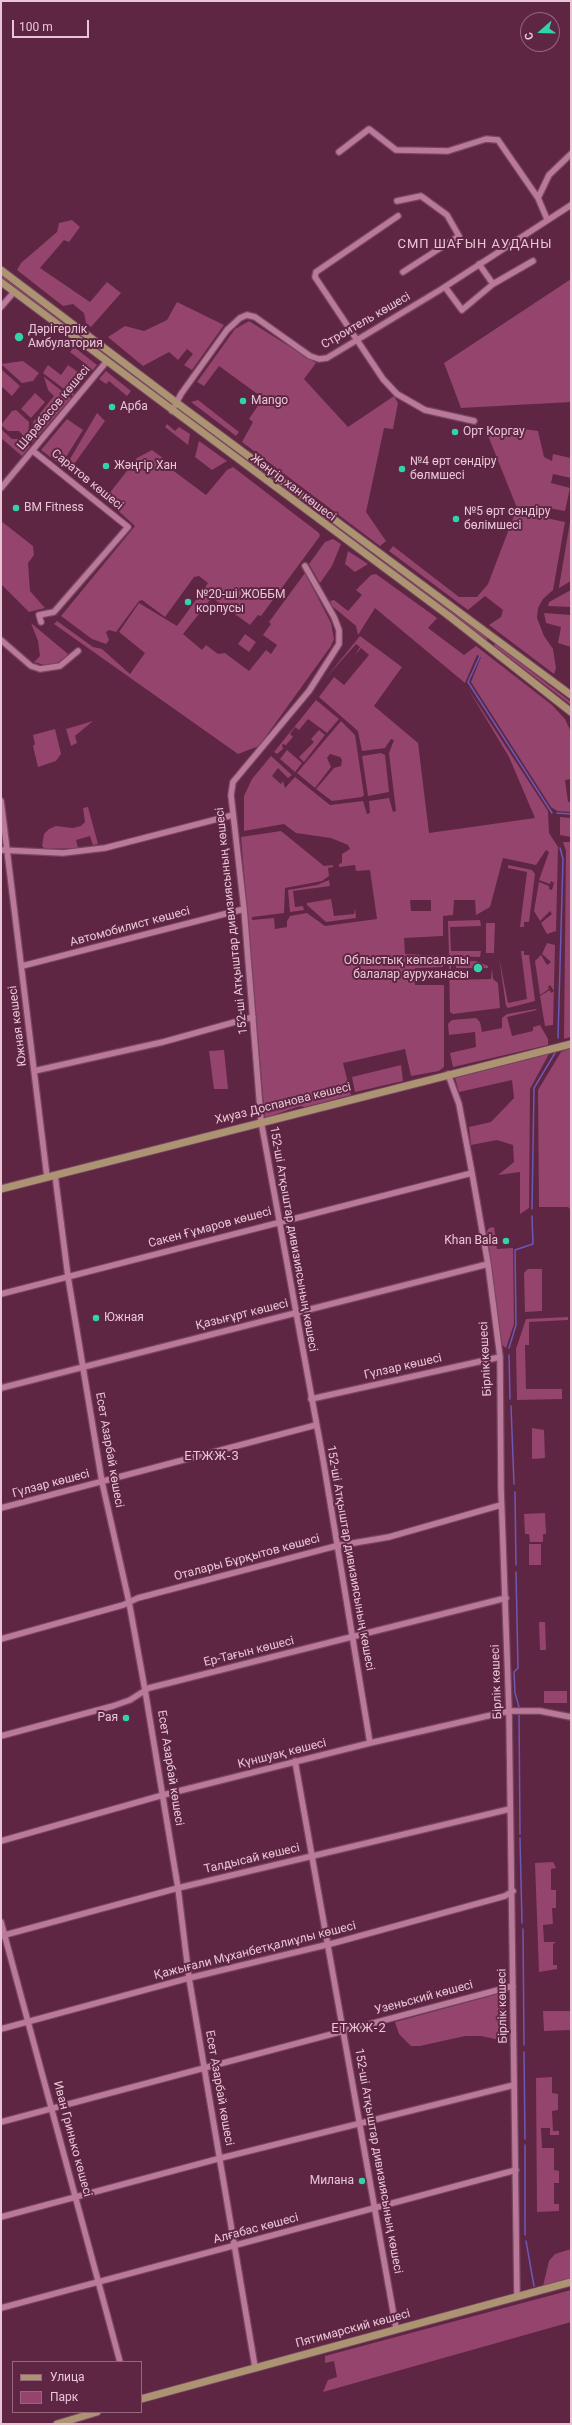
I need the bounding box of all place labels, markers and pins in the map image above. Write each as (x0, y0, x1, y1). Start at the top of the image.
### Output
place label: Дәрігерлік Амбулатория (28, 323, 103, 351)
marker: Дәрігерлік Амбулатория (13, 331, 25, 343)
place label: Mango (251, 394, 288, 408)
marker: Mango (238, 396, 248, 406)
place label: Арба (120, 400, 148, 414)
marker: Арба (107, 402, 117, 412)
place label: Орт Коргау (463, 425, 525, 439)
marker: Орт Коргау (450, 427, 460, 437)
place label: №4 өрт сөндіру бөлмшесі (410, 455, 496, 483)
place label: Жәңгір Хан (114, 459, 177, 473)
marker: Жәңгір Хан (101, 461, 111, 471)
marker: №4 өрт сөндіру бөлмшесі (397, 464, 407, 474)
place label: BM Fitness (24, 501, 84, 515)
marker: BM Fitness (11, 503, 21, 513)
place label: №5 өрт сөндіру бөлімшесі (464, 505, 550, 533)
marker: №5 өрт сөндіру бөлімшесі (451, 514, 461, 524)
place label: №20-ші ЖОББМ корпусы (196, 588, 285, 616)
marker: №20-ші ЖОББМ корпусы (183, 597, 193, 607)
place label: Облыстық көпсалалы балалар ауруханасы (344, 954, 469, 982)
marker: Облыстық көпсалалы балалар ауруханасы (472, 962, 484, 974)
place label: Khan Bala (444, 1234, 498, 1248)
marker: Khan Bala (501, 1236, 511, 1246)
place label: Южная (104, 1311, 144, 1325)
marker: Южная (91, 1313, 101, 1323)
place label: Рая (97, 1711, 118, 1725)
marker: Рая (121, 1713, 131, 1723)
place label: Милана (310, 2174, 354, 2188)
marker: Милана (357, 2176, 367, 2186)

